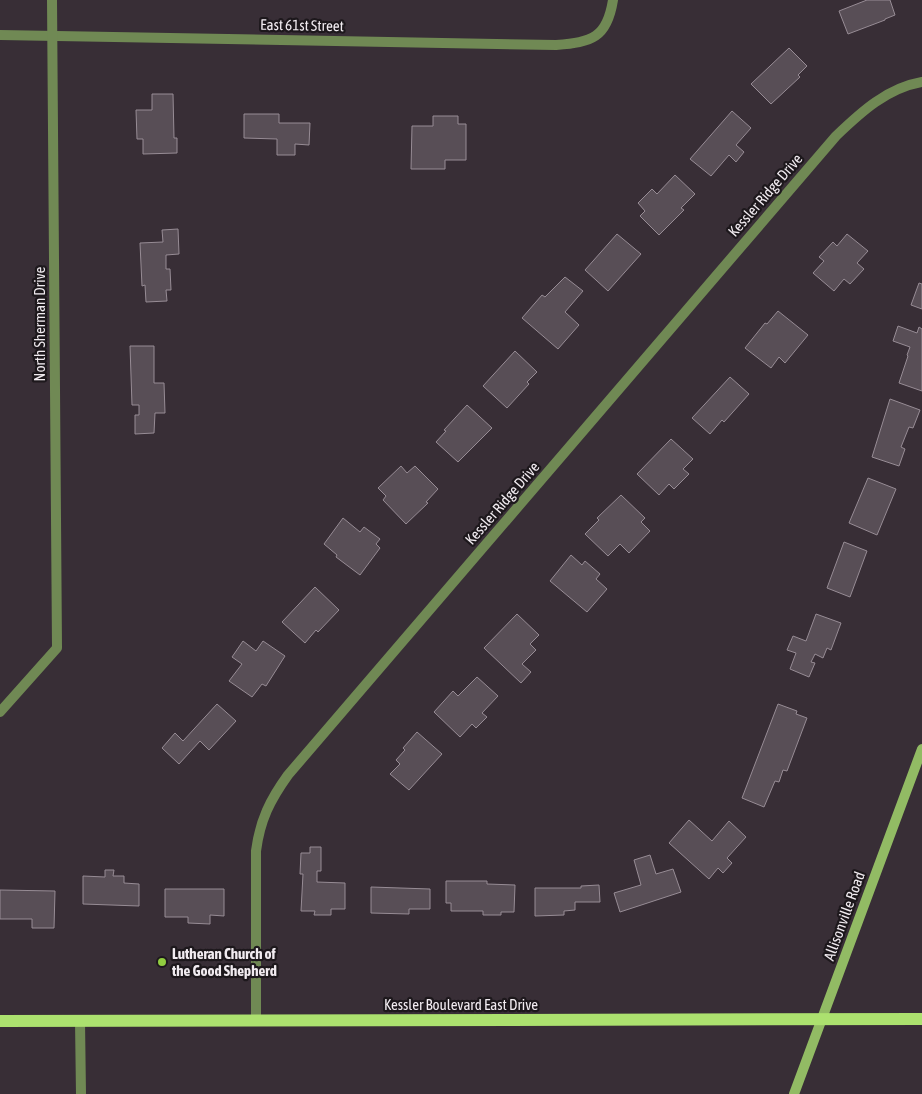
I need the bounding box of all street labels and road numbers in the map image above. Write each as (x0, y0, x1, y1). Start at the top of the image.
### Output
street label: East 61st Street (260, 16, 344, 34)
street label: Kessler Ridge Drive (725, 150, 806, 240)
street label: North Sherman Drive (31, 266, 48, 381)
street label: Kessler Ridge Drive (462, 458, 543, 548)
street label: Allisonville Road (820, 869, 868, 963)
street label: Kessler Boulevard East Drive (384, 996, 538, 1013)

